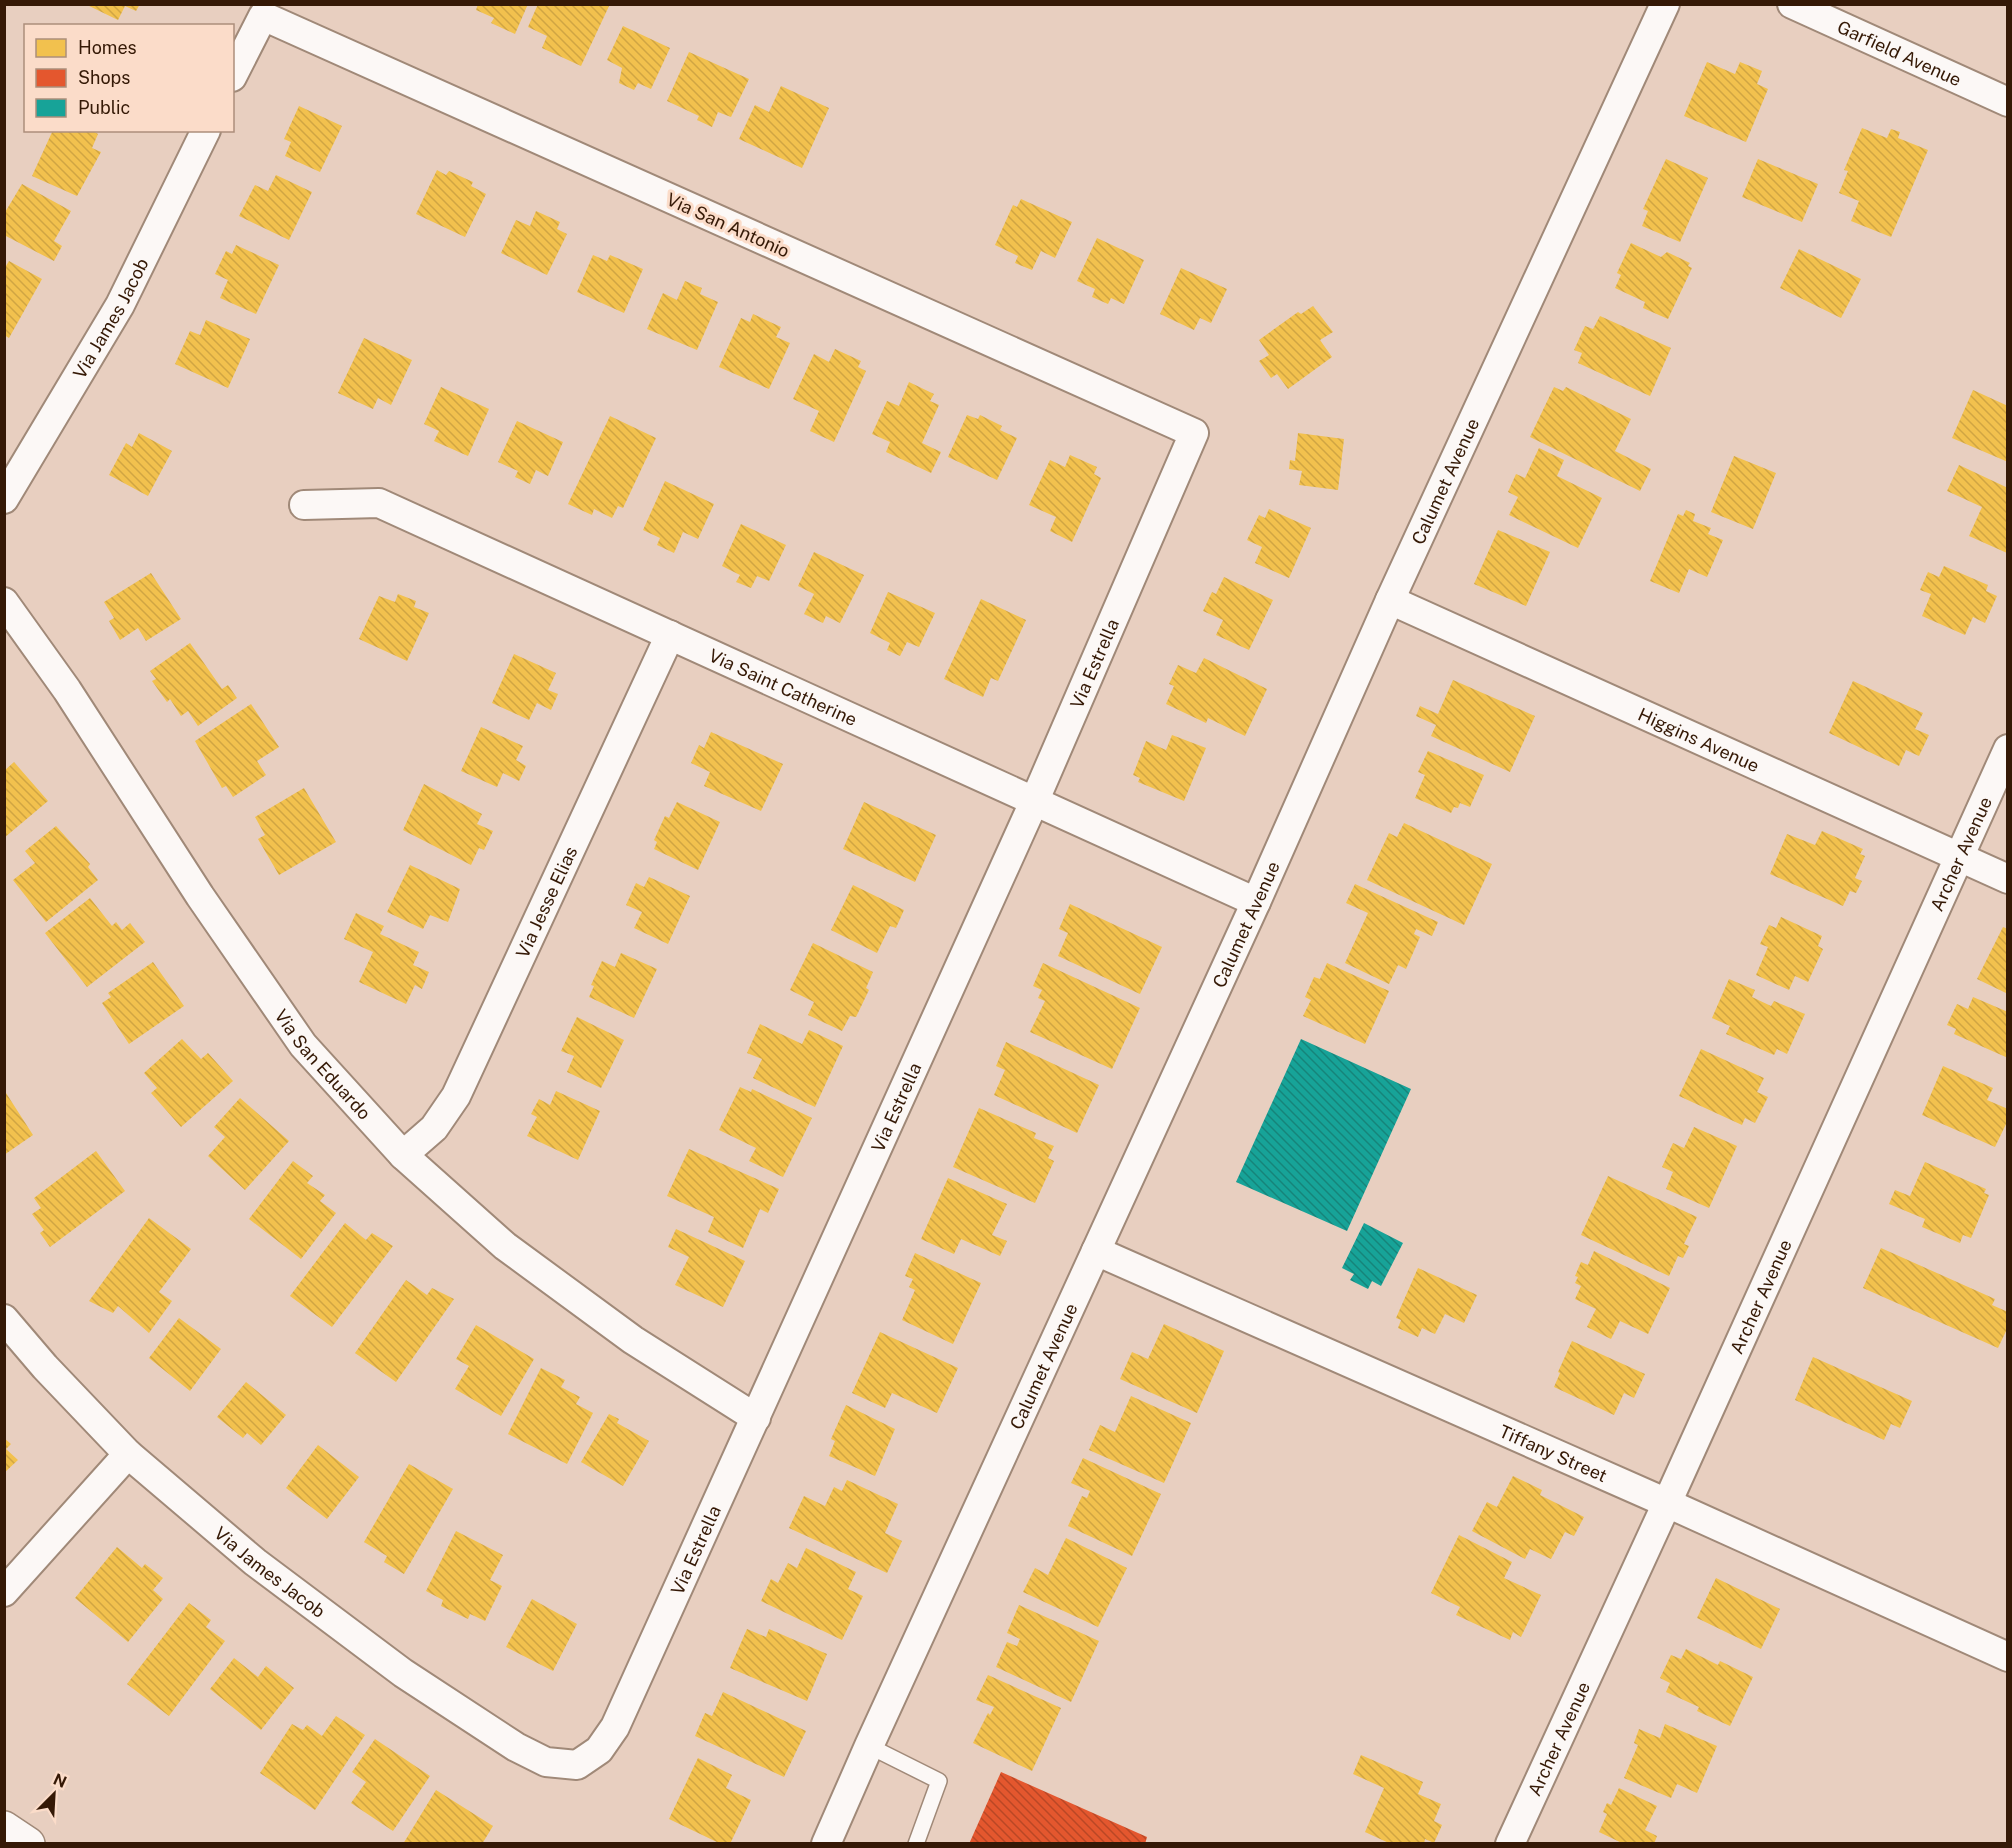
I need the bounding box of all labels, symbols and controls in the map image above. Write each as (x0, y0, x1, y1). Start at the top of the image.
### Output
street label: Garfield Avenue (1834, 16, 1965, 90)
legend (24, 24, 234, 132)
text: Homes (78, 37, 137, 58)
text: Shops (78, 67, 130, 88)
text: Public (78, 97, 130, 118)
street label: Via San Antonio (663, 188, 793, 262)
street label: Via James Jacob (68, 254, 152, 382)
street label: Calumet Avenue (1407, 415, 1483, 547)
street label: Via Estrella (1065, 615, 1123, 711)
street label: Via Saint Catherine (706, 644, 861, 730)
street label: Higgins Avenue (1635, 703, 1763, 776)
street label: Archer Avenue (1926, 793, 1996, 914)
street label: Via Jesse Elias (511, 843, 581, 961)
street label: Calumet Avenue (1208, 858, 1283, 991)
street label: Via San Eduardo (271, 1005, 376, 1123)
street label: Via Estrella (867, 1059, 925, 1155)
street label: Archer Avenue (1725, 1236, 1795, 1357)
street label: Calumet Avenue (1005, 1300, 1081, 1433)
street label: Tiffany Street (1496, 1420, 1611, 1486)
street label: Via Estrella (666, 1502, 725, 1598)
street label: Via James Jacob (211, 1522, 330, 1622)
street label: Archer Avenue (1523, 1678, 1594, 1799)
north arrow (24, 1764, 84, 1824)
text: N (50, 1770, 69, 1792)

